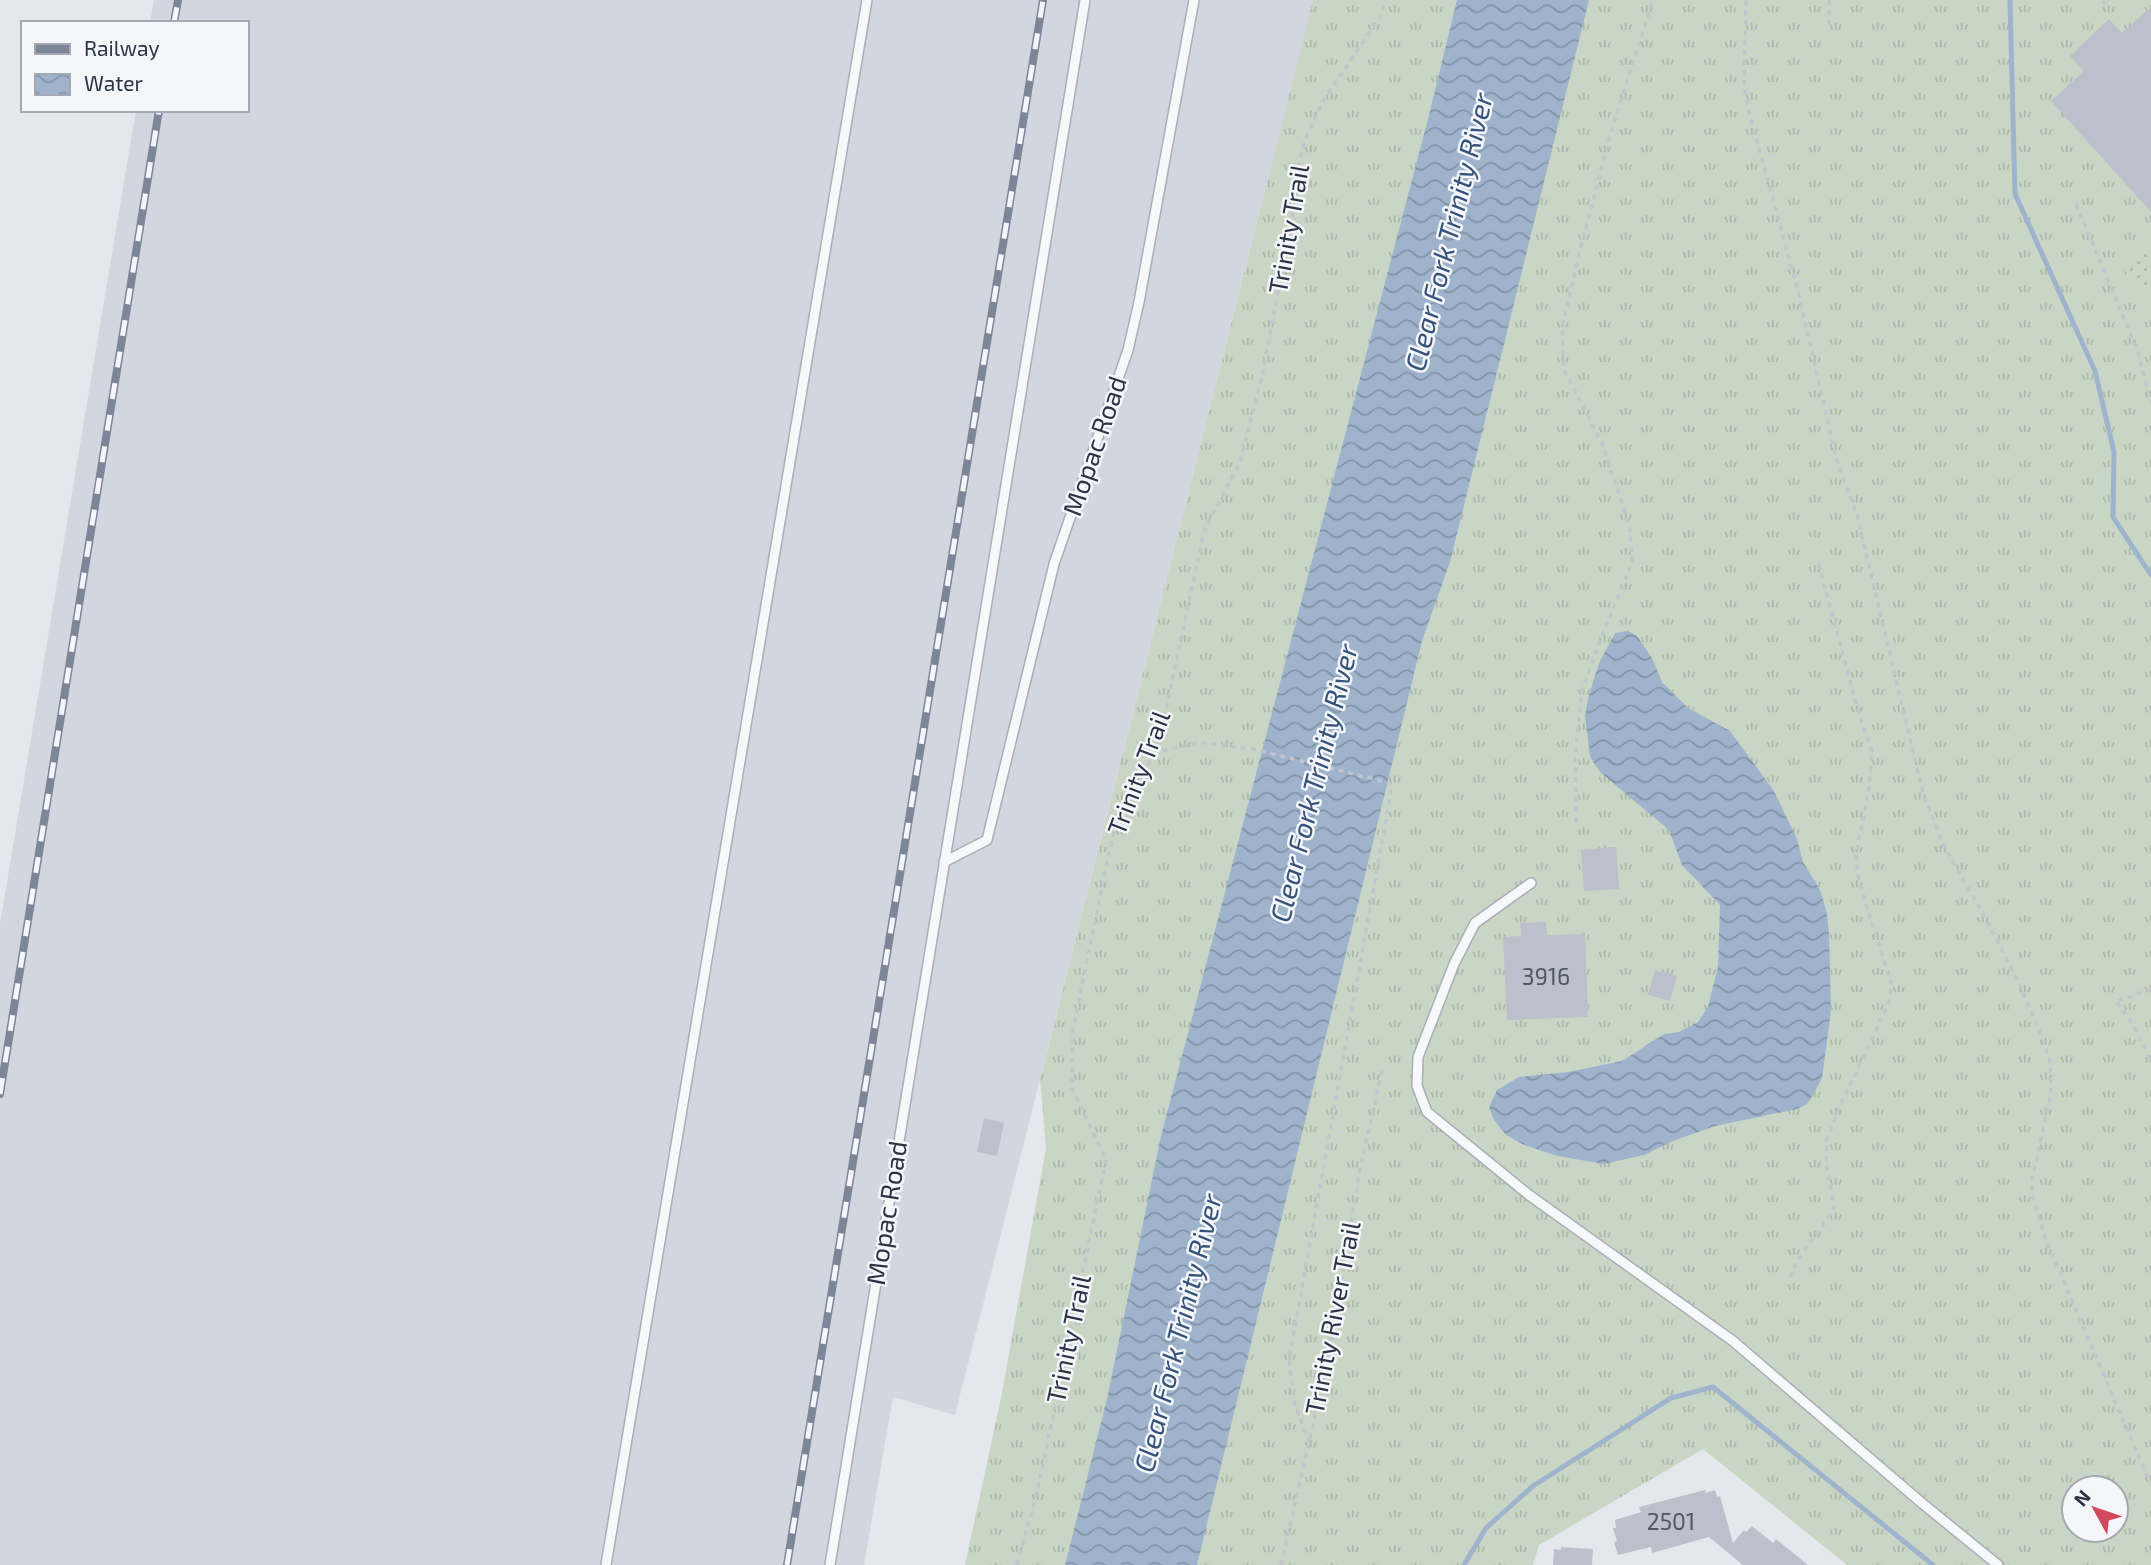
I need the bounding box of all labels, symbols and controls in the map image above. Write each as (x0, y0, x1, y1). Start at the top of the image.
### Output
legend (21, 21, 248, 112)
text: Railway (84, 35, 160, 60)
text: Water (84, 70, 143, 95)
water label: Clear Fork Trinity River (1397, 88, 1499, 375)
street label: Trinity Trail (1261, 161, 1314, 296)
street label: Mopac Road (1055, 372, 1132, 519)
water label: Clear Fork Trinity River (1262, 639, 1364, 926)
street label: Trinity Trail (1100, 706, 1176, 839)
house number: 3916 (1522, 962, 1570, 990)
street label: Mopac Road (859, 1139, 912, 1287)
water label: Clear Fork Trinity River (1126, 1189, 1228, 1476)
street label: Trinity River Trail (1298, 1218, 1366, 1417)
street label: Trinity Trail (1039, 1271, 1096, 1406)
north arrow (2060, 1474, 2130, 1544)
text: N (2068, 1485, 2095, 1510)
house number: 2501 (1647, 1507, 1695, 1535)

